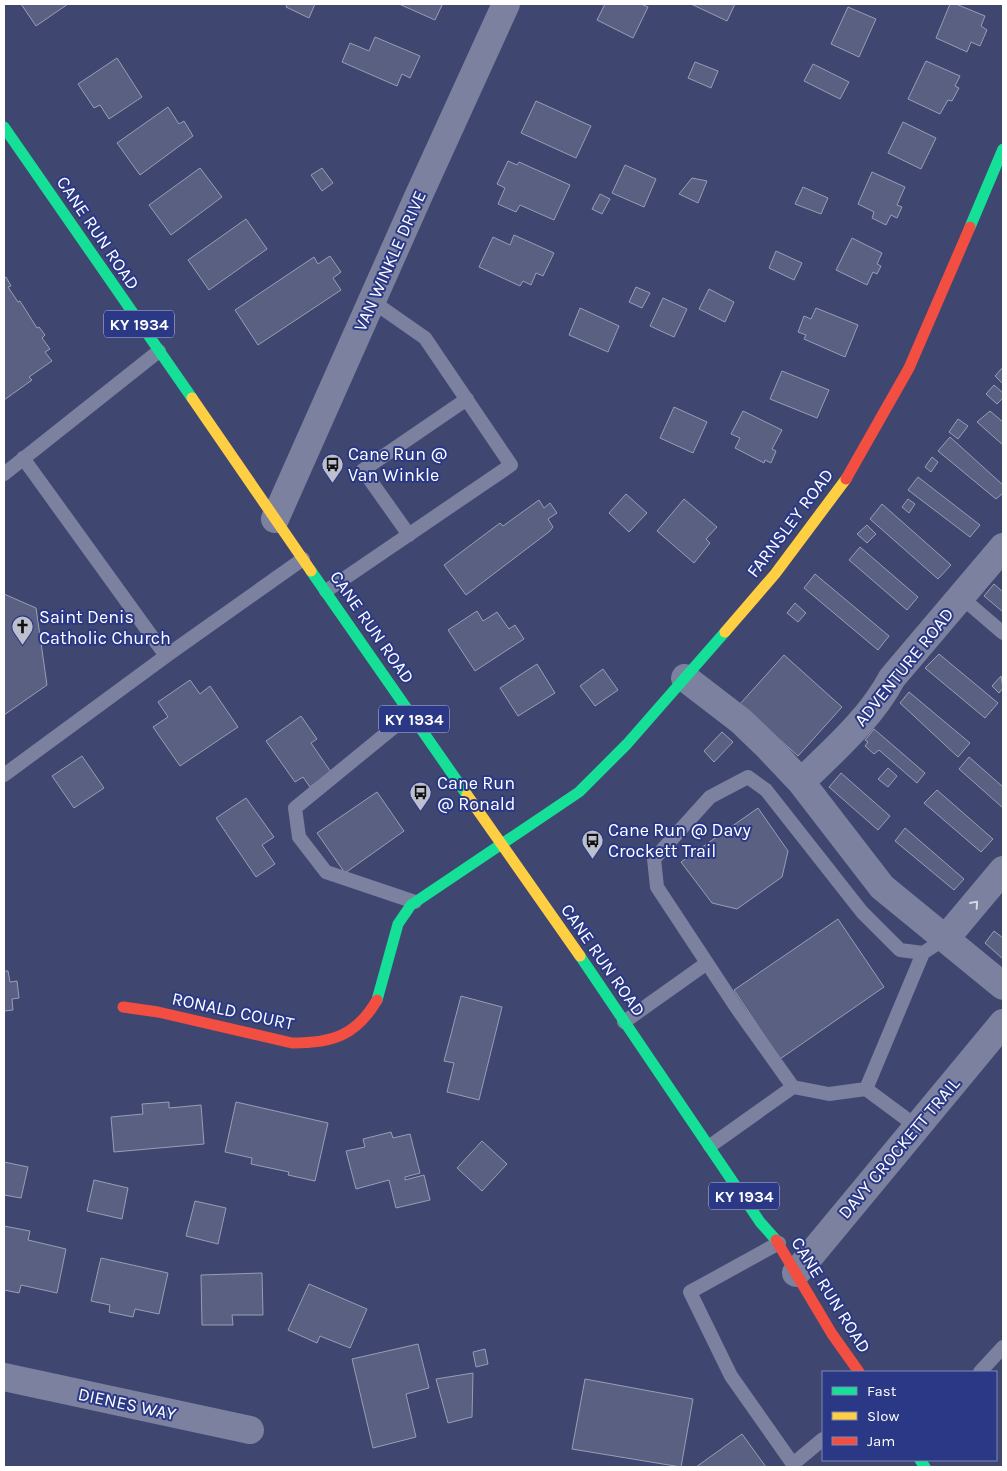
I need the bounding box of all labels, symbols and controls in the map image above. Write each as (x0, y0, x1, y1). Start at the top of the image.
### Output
street label: CANE RUN ROAD (52, 172, 144, 294)
street label: VAN WINKLE DRIVE (349, 187, 431, 335)
road number: KY 1934 (104, 310, 174, 338)
place label: Cane Run @ Van Winkle (348, 443, 447, 486)
bus stop icon: Cane Run @ Van Winkle (320, 452, 344, 483)
street label: FARNSLEY ROAD (742, 464, 838, 582)
street label: CANE RUN ROAD (325, 566, 419, 688)
street label: ADVENTURE ROAD (850, 603, 958, 731)
place label: Saint Denis Catholic Church (39, 606, 171, 649)
church icon: Saint Denis Catholic Church (11, 615, 35, 646)
road number: KY 1934 (379, 706, 449, 732)
place label: Cane Run @ Ronald (437, 772, 516, 815)
bus stop icon: Cane Run @ Ronald (409, 781, 433, 812)
place label: Cane Run @ Davy Crockett Trail (608, 819, 751, 862)
bus stop icon: Cane Run @ Davy Crockett Trail (580, 828, 604, 859)
street label: CANE RUN ROAD (556, 899, 650, 1021)
one-way arrow (969, 901, 977, 910)
street label: RONALD COURT (170, 987, 296, 1035)
street label: DAVY CROCKETT TRAIL (833, 1072, 965, 1223)
road number: KY 1934 (709, 1182, 779, 1210)
street label: CANE RUN ROAD (787, 1233, 875, 1357)
legend (822, 1371, 997, 1461)
text: Fast (867, 1382, 897, 1400)
street label: DIENES WAY (76, 1383, 178, 1425)
text: Slow (867, 1407, 899, 1425)
text: Jam (867, 1432, 895, 1450)

